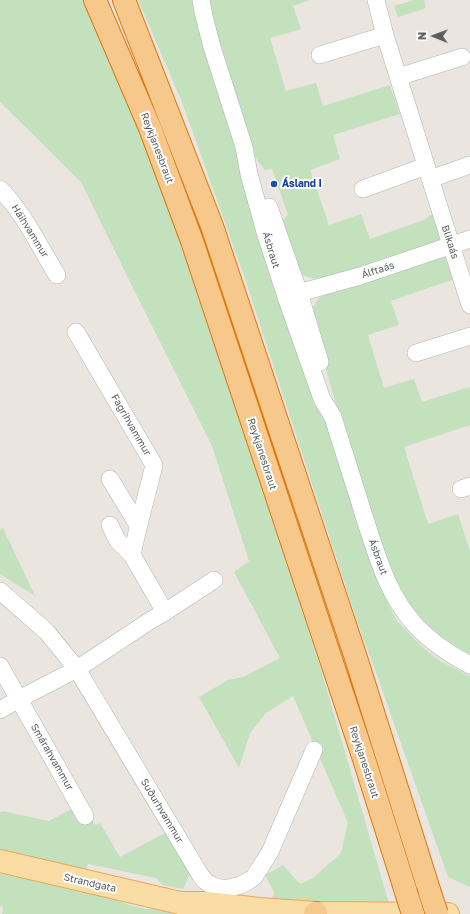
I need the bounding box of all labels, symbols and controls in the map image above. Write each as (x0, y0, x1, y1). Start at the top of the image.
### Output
north arrow (414, 16, 454, 56)
text: N (415, 31, 428, 40)
street label: Reykjanesbraut (138, 111, 176, 185)
place label: Ásland I (282, 178, 322, 190)
marker: Ásland I (269, 179, 279, 189)
street label: Háihvammur (9, 202, 51, 260)
street label: Blikaás (439, 224, 461, 260)
street label: Ásbraut (260, 230, 282, 270)
street label: Álftaás (360, 259, 396, 281)
street label: Fagrihvammur (109, 392, 153, 458)
street label: Reykjanesbraut (245, 417, 279, 491)
street label: Ásbraut (366, 537, 390, 577)
street label: Smárahvammur (28, 722, 76, 792)
street label: Reykjanesbraut (347, 725, 381, 799)
street label: Suðurhvammur (138, 777, 186, 845)
street label: Strandgata (63, 871, 117, 895)

